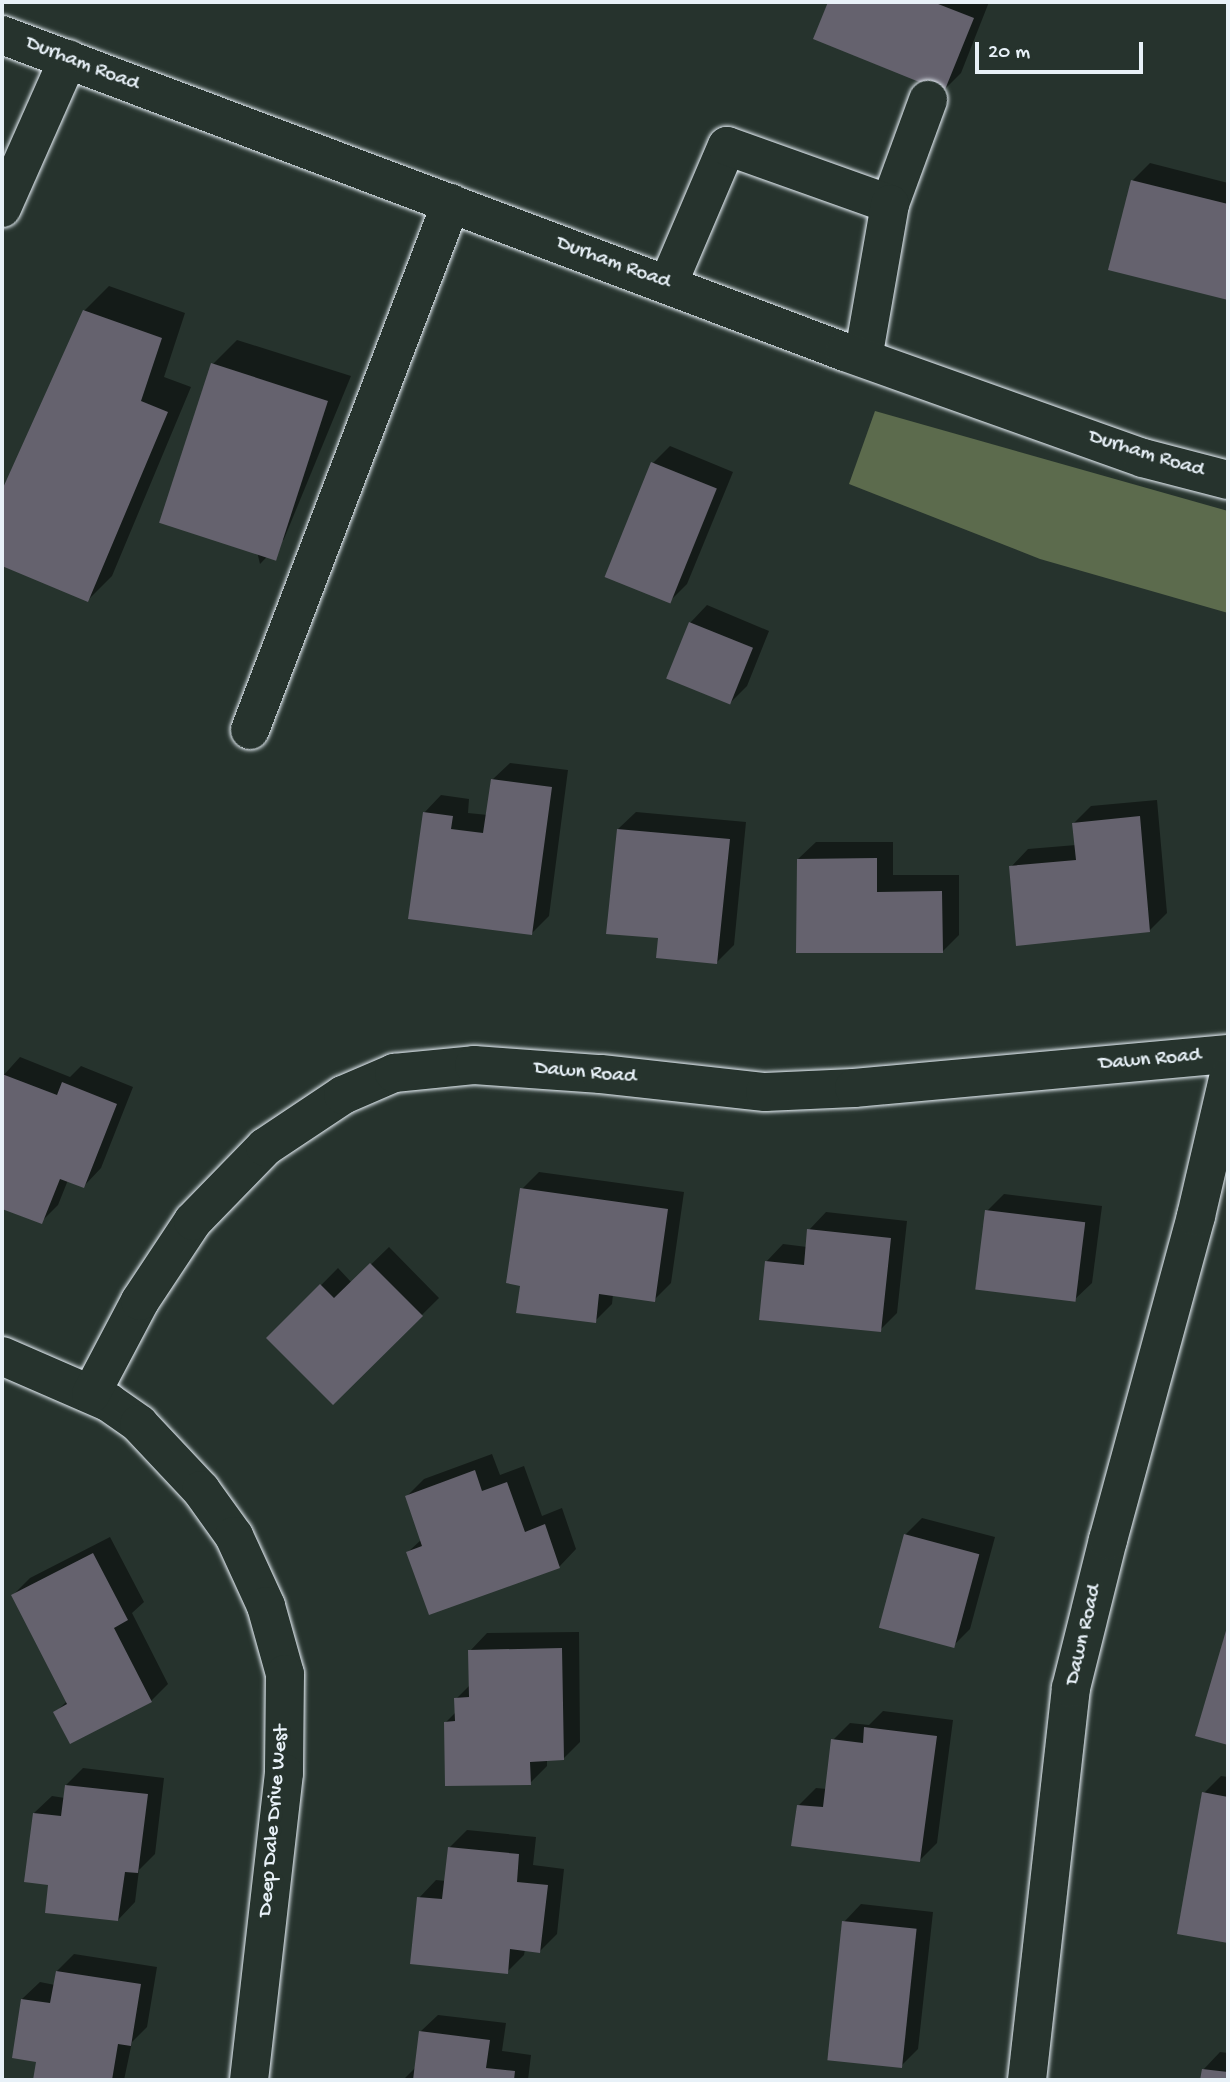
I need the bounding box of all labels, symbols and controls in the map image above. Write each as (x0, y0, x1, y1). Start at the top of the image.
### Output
scale bar (978, 28, 1146, 72)
street label: Durham Road (22, 32, 142, 98)
text: 20 m (988, 41, 1030, 66)
street label: Durham Road (552, 232, 674, 296)
street label: Durham Road (1085, 425, 1207, 485)
street label: Dawn Road (1098, 1044, 1202, 1078)
street label: Dawn Road (533, 1057, 637, 1091)
street label: Dawn Road (1061, 1582, 1109, 1688)
street label: Deep Dale Drive West (254, 1724, 296, 1918)

